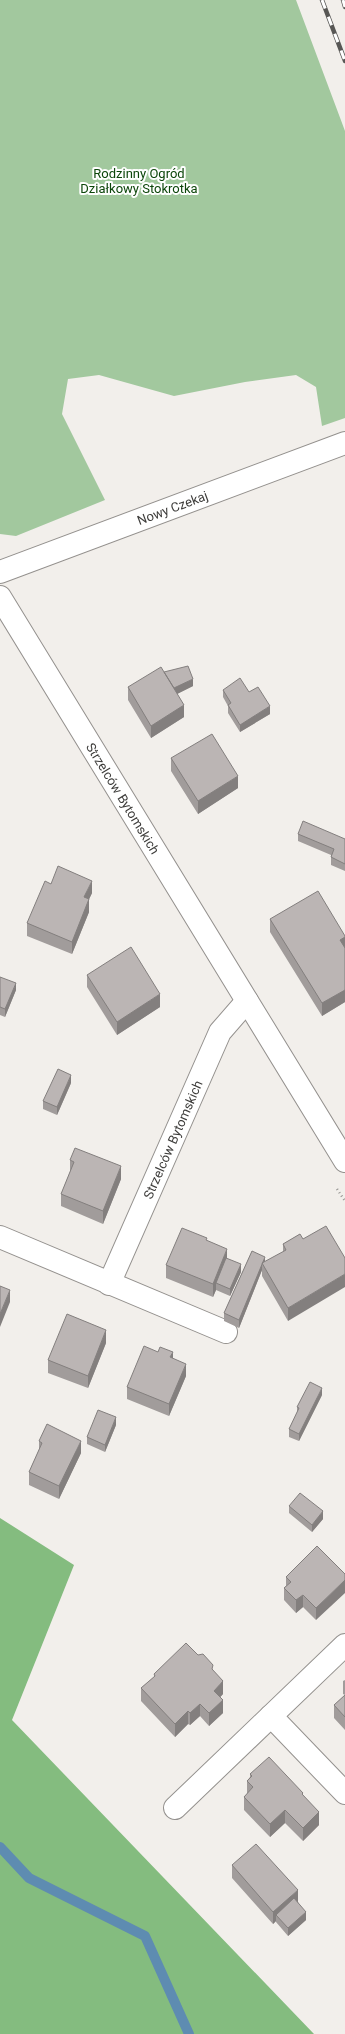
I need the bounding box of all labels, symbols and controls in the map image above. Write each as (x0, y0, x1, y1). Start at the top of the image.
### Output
park label: Rodzinny Ogród Działkowy Stokrotka (80, 166, 198, 196)
street label: Nowy Czekaj (135, 488, 210, 528)
street label: Strzelców Bytomskich (83, 740, 163, 857)
street label: Strzelców Bytomskich (140, 1078, 205, 1201)

